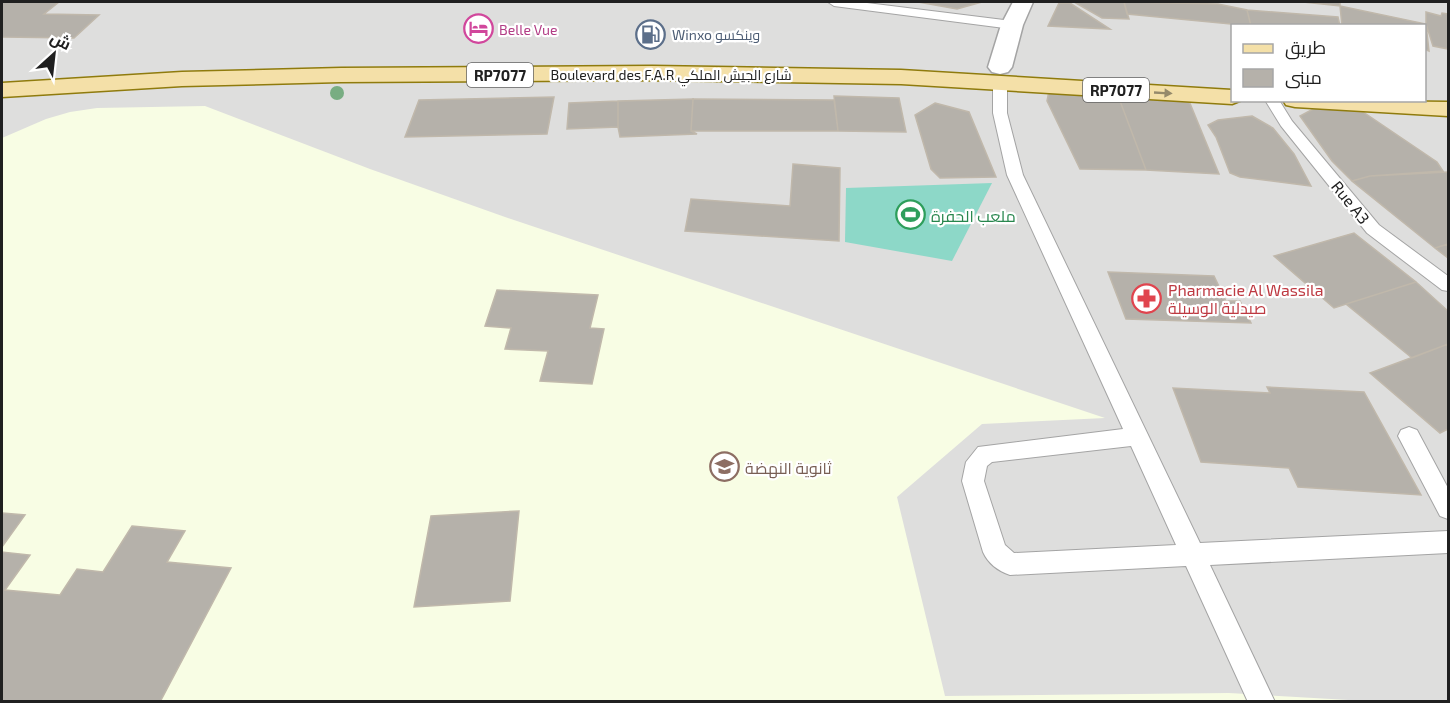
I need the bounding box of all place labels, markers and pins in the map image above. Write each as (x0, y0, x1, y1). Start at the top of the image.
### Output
hotel icon: Belle Vue (462, 13, 494, 45)
fuel station icon: Winxo وينكسو (635, 18, 667, 50)
place label: Belle Vue (499, 21, 558, 38)
place label: Winxo وينكسو (672, 26, 760, 43)
sports icon: ملعب الحفرة (894, 199, 926, 231)
place label: ملعب الحفرة (931, 206, 1016, 226)
place label: Pharmacie Al Wassila صيدلية الوسيلة (1168, 280, 1324, 318)
pharmacy icon: Pharmacie Al Wassila صيدلية الوسيلة (1131, 282, 1163, 314)
school or university icon: ثانوية النهضة (708, 451, 740, 483)
place label: ثانوية النهضة (745, 458, 832, 479)

